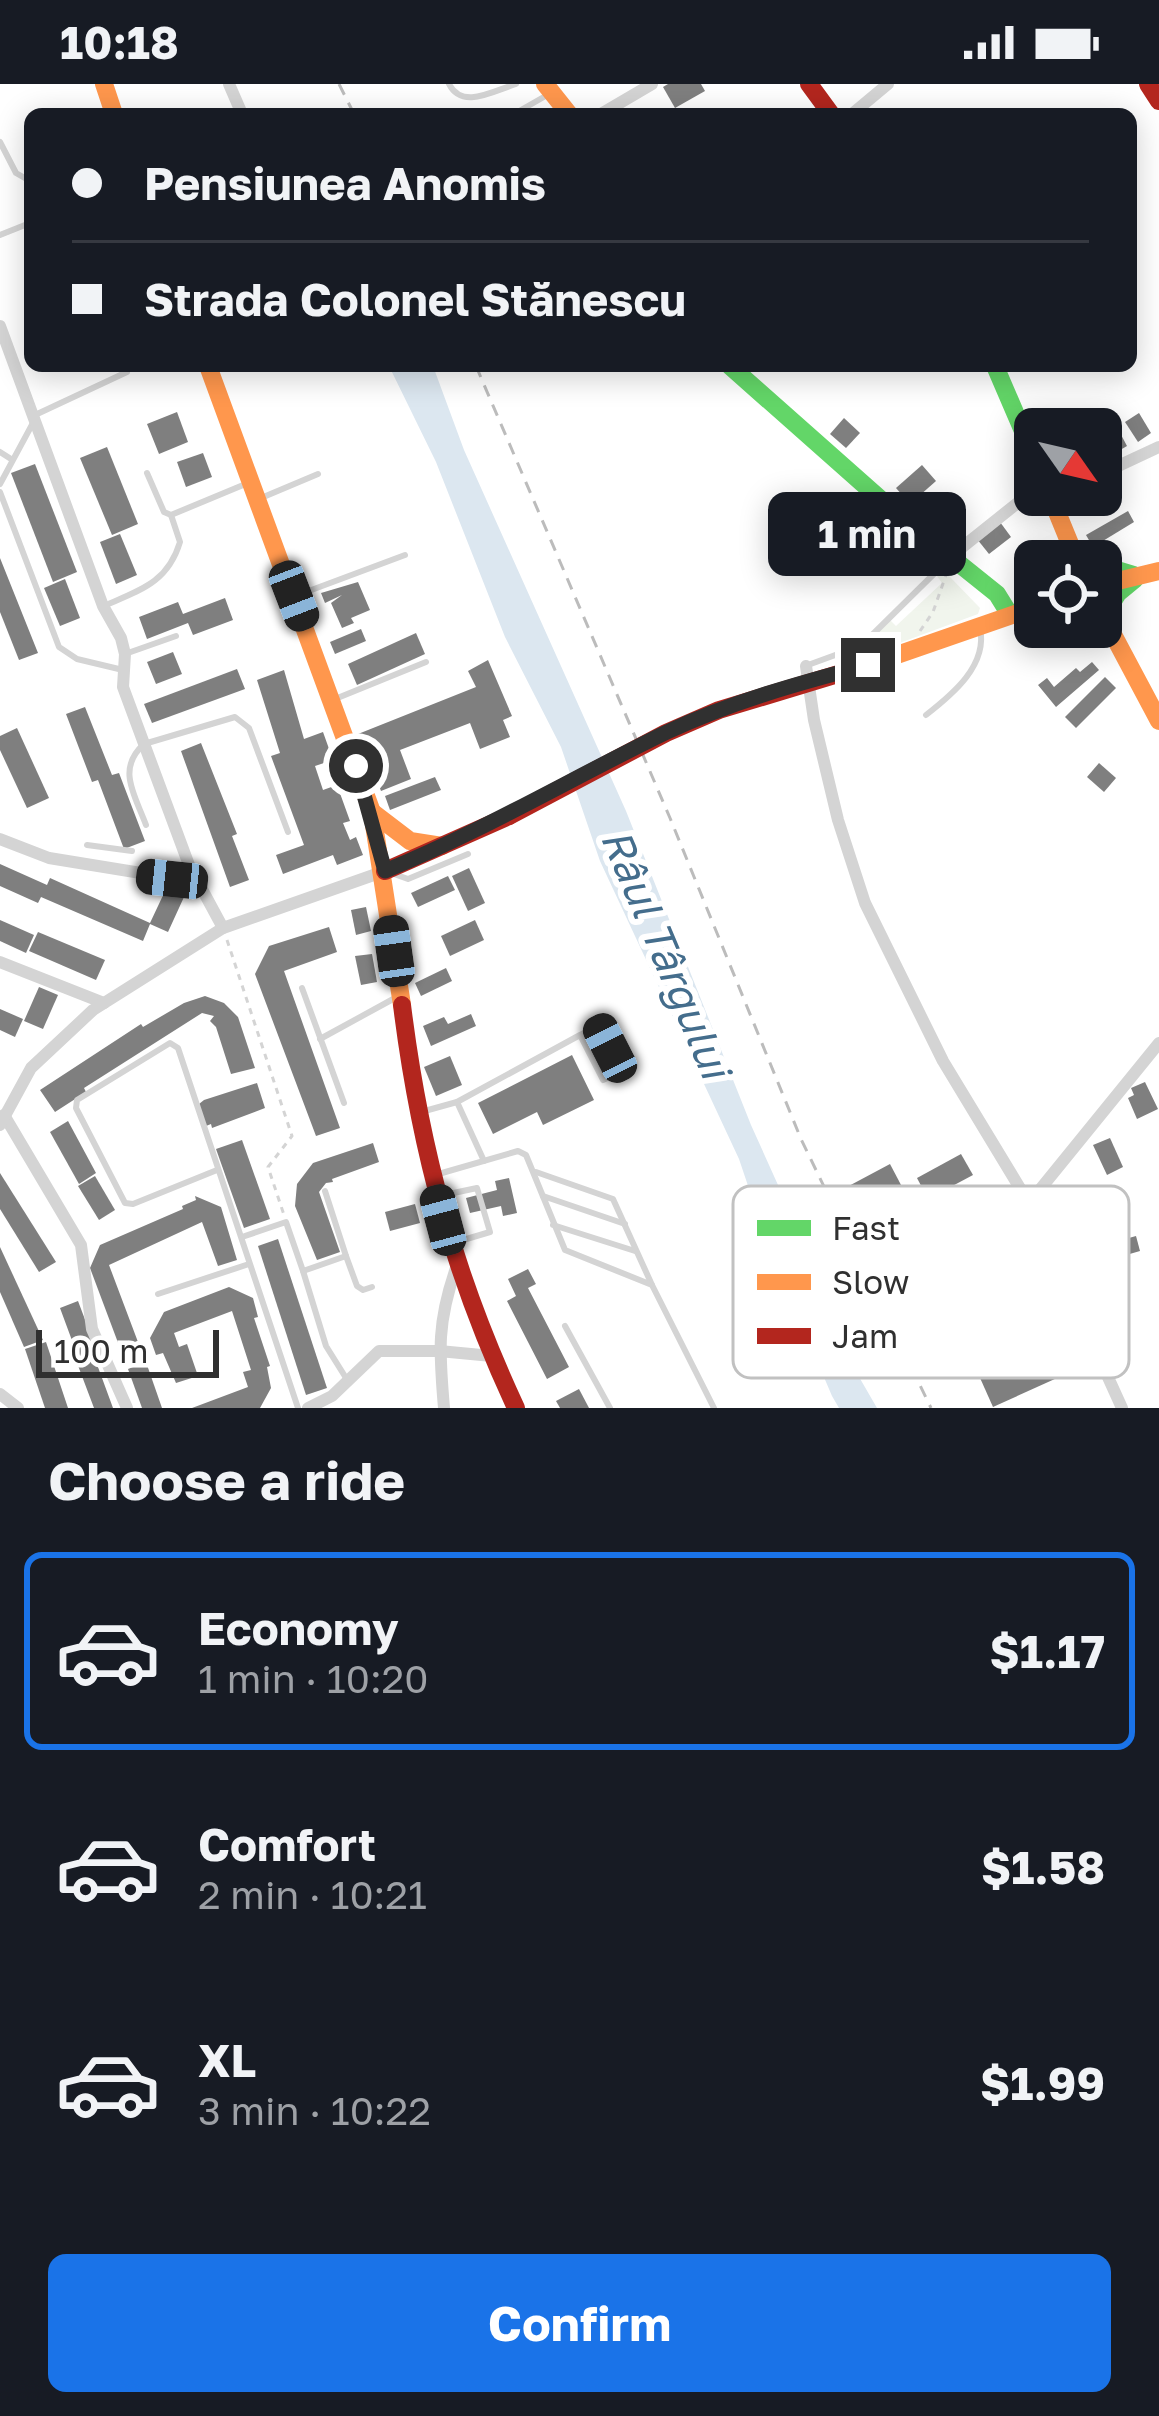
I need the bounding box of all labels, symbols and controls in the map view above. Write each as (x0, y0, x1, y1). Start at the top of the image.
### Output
text: 10:18 (60, 15, 179, 69)
text: Pensiunea Anomis (144, 156, 546, 210)
text: Strada Colonel Stănescu (144, 272, 686, 326)
north arrow (1014, 408, 1122, 516)
map controls (1014, 408, 1122, 648)
callout: 1 min (769, 491, 967, 575)
text: 1 min (818, 510, 916, 557)
button: locate (1014, 540, 1122, 648)
car (264, 556, 324, 636)
route end (841, 638, 895, 692)
route start (329, 739, 383, 793)
water label: Râul Târgului (592, 821, 744, 1089)
car (134, 857, 210, 901)
car (371, 913, 417, 989)
car (578, 1008, 642, 1088)
car (416, 1181, 470, 1259)
legend (733, 1186, 1129, 1378)
text: Fast (832, 1208, 900, 1247)
text: Slow (832, 1262, 910, 1301)
text: Jam (832, 1316, 898, 1355)
scale bar (36, 1324, 219, 1377)
text: 100 m (54, 1331, 148, 1370)
text: Choose a ride (48, 1447, 405, 1512)
icon: car (54, 1597, 162, 1705)
text: Economy (198, 1601, 399, 1655)
text: $1.17 (990, 1624, 1105, 1678)
text: 1 min · 10:20 (198, 1655, 428, 1702)
icon: car (54, 1813, 162, 1921)
text: Comfort (198, 1817, 376, 1871)
text: $1.58 (981, 1840, 1105, 1894)
text: 2 min · 10:21 (198, 1871, 427, 1918)
icon: car (54, 2029, 162, 2137)
text: XL (198, 2033, 256, 2087)
text: $1.99 (980, 2056, 1105, 2110)
text: 3 min · 10:22 (198, 2087, 431, 2134)
button: Confirm (48, 2254, 1111, 2392)

